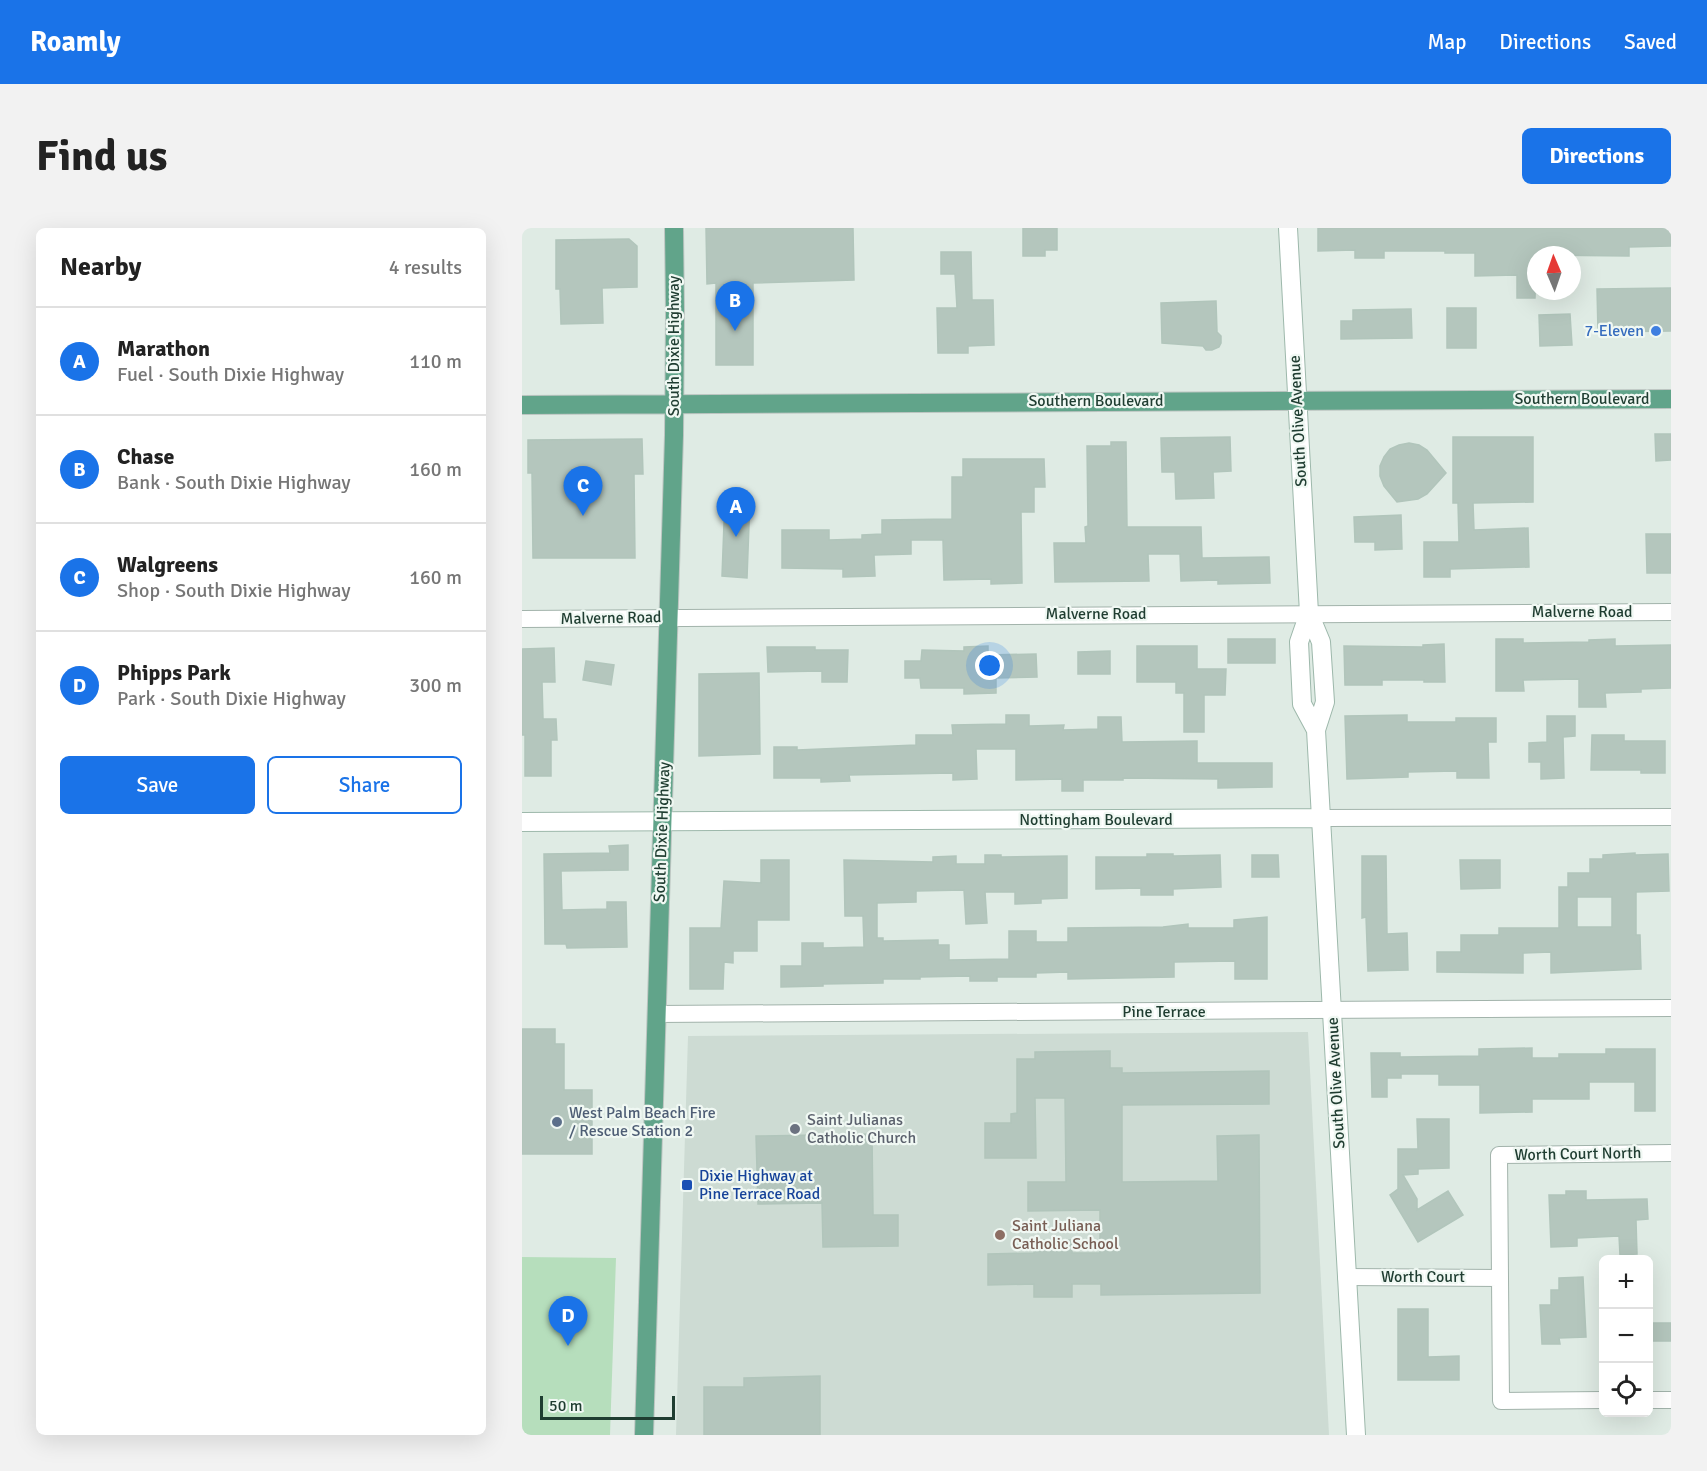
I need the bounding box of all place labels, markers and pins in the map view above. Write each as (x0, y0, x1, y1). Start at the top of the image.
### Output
pin: B (716, 282, 754, 331)
place label: 7-Eleven (1585, 321, 1644, 341)
marker: 7-Eleven (1649, 324, 1663, 338)
pin: C (564, 466, 602, 516)
pin: A (716, 488, 756, 537)
place label: West Palm Beach Fire / Rescue Station 2 (569, 1103, 716, 1141)
place label: Saint Julianas Catholic Church (807, 1110, 916, 1148)
marker: West Palm Beach Fire / Rescue Station 2 (550, 1115, 564, 1129)
marker: Saint Julianas Catholic Church (788, 1122, 802, 1136)
place label: Dixie Highway at Pine Terrace Road (699, 1166, 820, 1204)
marker: Dixie Highway at Pine Terrace Road (680, 1178, 694, 1192)
place label: Saint Juliana Catholic School (1012, 1216, 1119, 1254)
marker: Saint Juliana Catholic School (993, 1228, 1007, 1242)
pin: D (548, 1296, 588, 1346)

